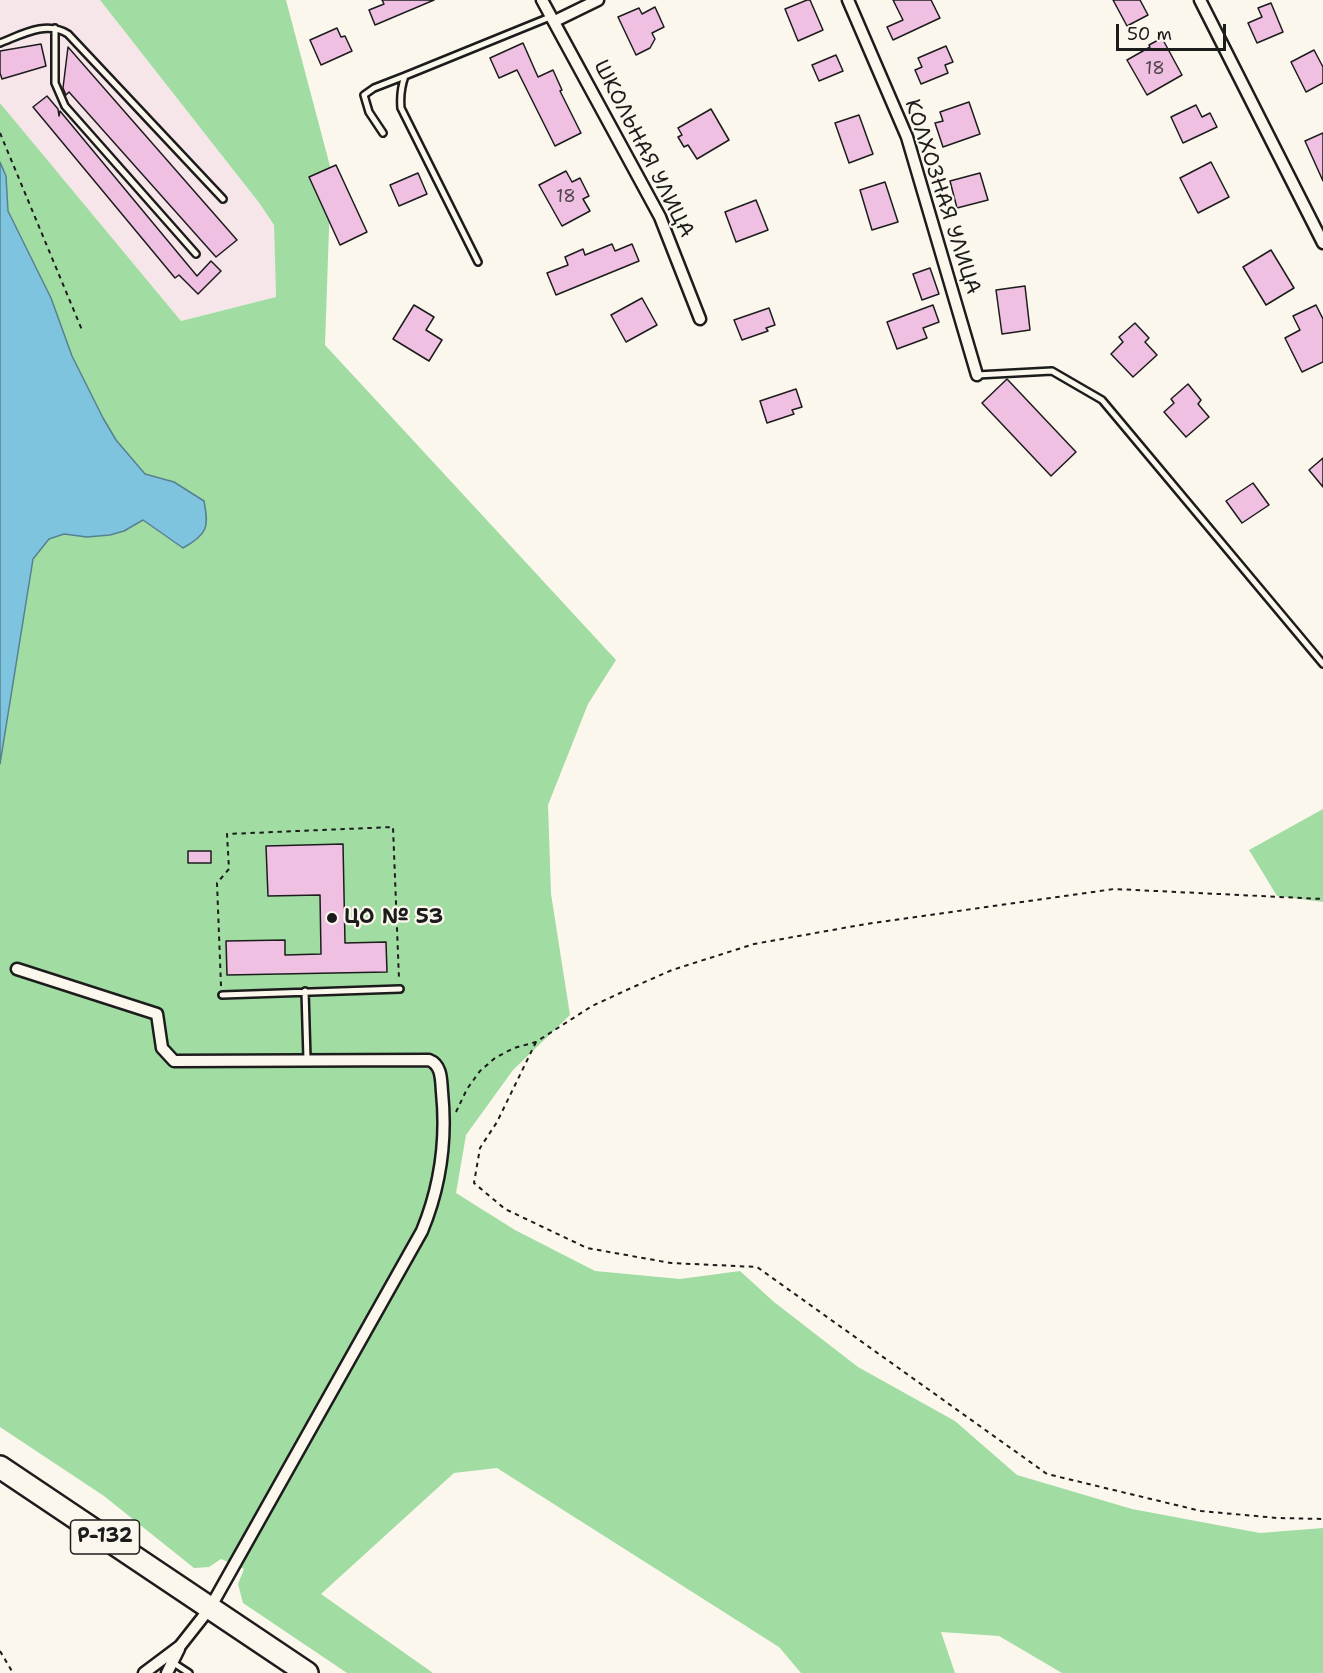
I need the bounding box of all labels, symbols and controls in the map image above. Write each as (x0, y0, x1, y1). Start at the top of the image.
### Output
scale bar (1119, 12, 1228, 50)
text: 50 m (1127, 22, 1172, 46)
street label: ШКОЛЬНАЯ УЛИЦА (587, 56, 699, 242)
house number: 18 (1145, 58, 1165, 80)
street label: КОЛХОЗНАЯ УЛИЦА (899, 96, 985, 298)
house number: 18 (556, 186, 576, 208)
place label: ЦО № 53 (344, 905, 443, 931)
marker: ЦО № 53 (325, 911, 339, 925)
road number: Р-132 (70, 1520, 140, 1554)

